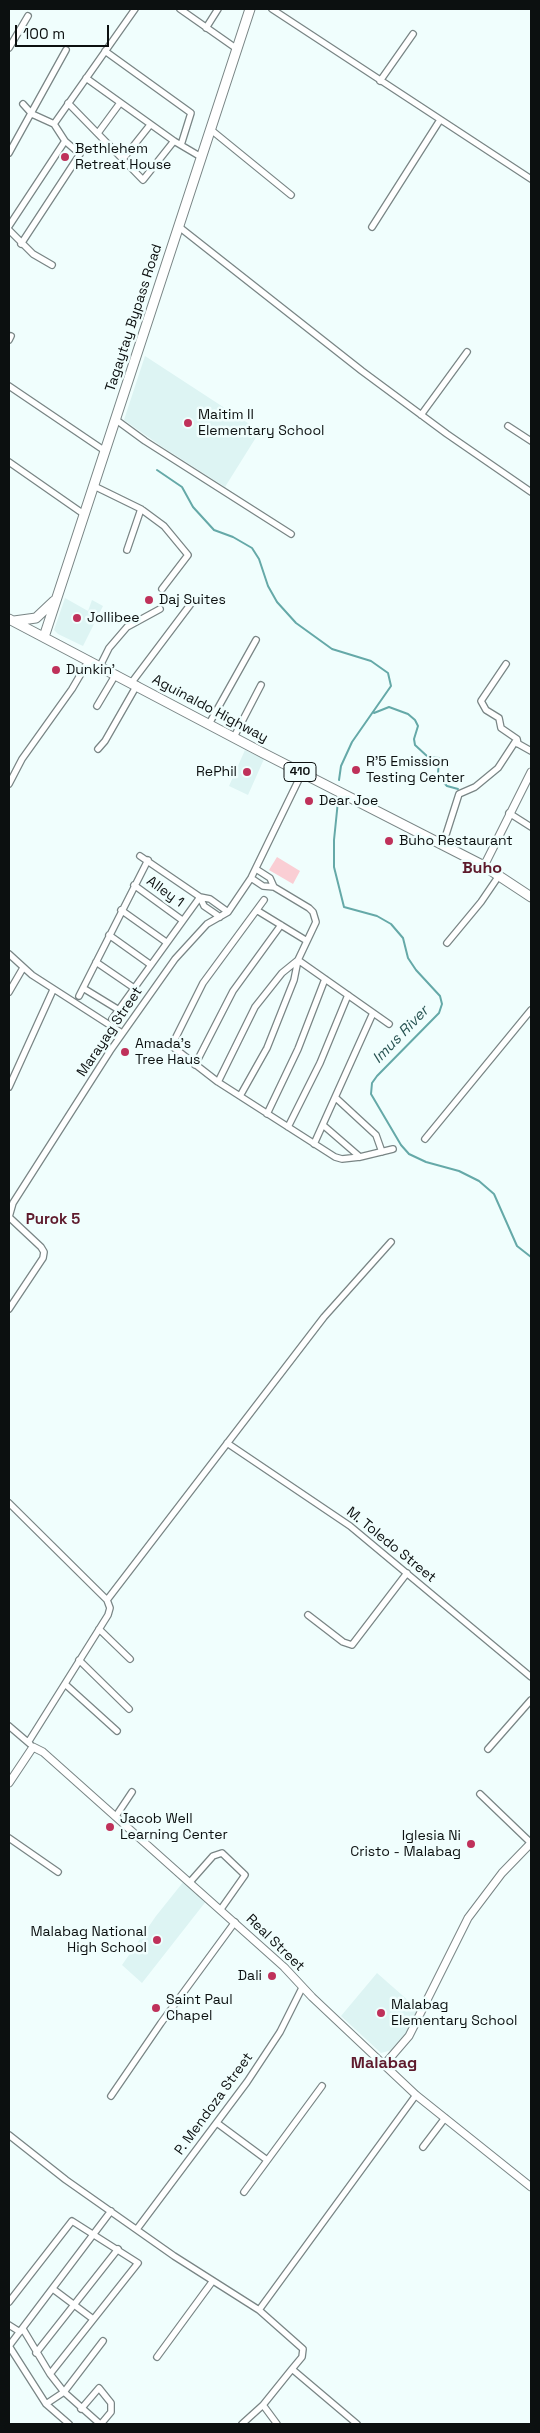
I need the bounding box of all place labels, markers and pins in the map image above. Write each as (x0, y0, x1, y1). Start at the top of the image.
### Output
place label: Bethlehem Retreat House (75, 141, 171, 174)
marker: Bethlehem Retreat House (59, 151, 71, 163)
place label: Maitim II Elementary School (198, 407, 324, 440)
marker: Maitim II Elementary School (182, 417, 194, 429)
place label: Daj Suites (159, 592, 226, 608)
marker: Daj Suites (143, 594, 155, 606)
place label: Jollibee (87, 610, 139, 626)
marker: Jollibee (71, 612, 83, 624)
place label: Dunkin' (66, 662, 115, 678)
marker: Dunkin' (50, 664, 62, 676)
place label: R'5 Emission Testing Center (366, 754, 465, 786)
place label: RePhil (196, 764, 237, 780)
marker: R'5 Emission Testing Center (350, 764, 362, 776)
marker: RePhil (241, 766, 253, 778)
place label: Dear Joe (319, 793, 378, 809)
marker: Dear Joe (303, 795, 315, 807)
place label: Buho Restaurant (399, 833, 513, 849)
marker: Buho Restaurant (383, 835, 395, 847)
place label: Amada's Tree Haus (135, 1036, 200, 1068)
marker: Amada's Tree Haus (119, 1046, 131, 1058)
place label: Jacob Well Learning Center (120, 1811, 228, 1844)
marker: Jacob Well Learning Center (104, 1821, 116, 1833)
place label: Iglesia Ni Cristo - Malabag (350, 1828, 461, 1860)
marker: Iglesia Ni Cristo - Malabag (465, 1838, 477, 1850)
place label: Malabag National High School (30, 1924, 147, 1956)
marker: Malabag National High School (151, 1934, 163, 1946)
place label: Dali (238, 1968, 262, 1984)
marker: Dali (266, 1970, 278, 1982)
place label: Saint Paul Chapel (166, 1992, 233, 2024)
place label: Malabag Elementary School (391, 1997, 517, 2030)
marker: Saint Paul Chapel (150, 2002, 162, 2014)
marker: Malabag Elementary School (375, 2007, 387, 2019)

